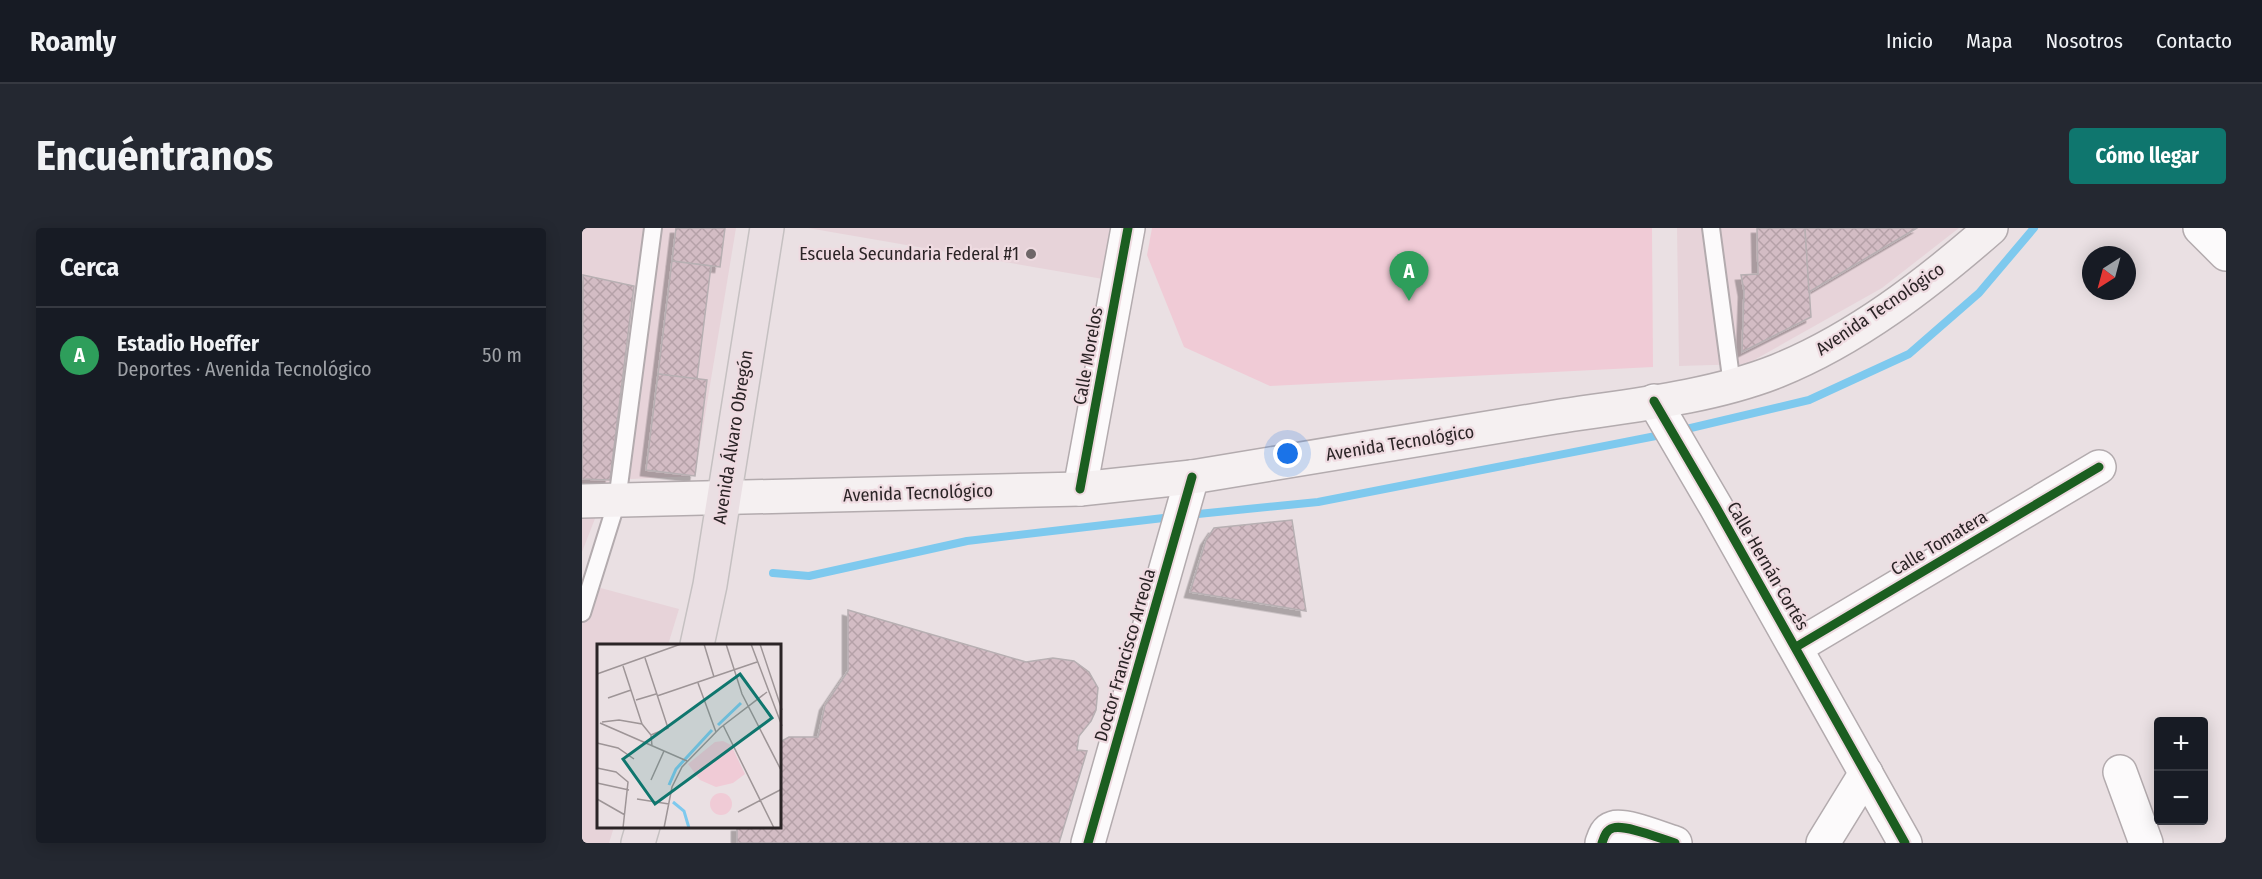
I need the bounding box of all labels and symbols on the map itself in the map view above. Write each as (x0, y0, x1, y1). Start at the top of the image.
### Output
place label: Escuela Secundaria Federal #1 (799, 243, 1019, 265)
north arrow (2082, 246, 2136, 300)
marker: Escuela Secundaria Federal #1 (1024, 247, 1038, 261)
pin: A (1390, 251, 1428, 301)
street label: Avenida Tecnológico (1812, 258, 1948, 360)
street label: Calle Morelos (1069, 305, 1107, 407)
street label: Avenida Álvaro Obregón (707, 348, 758, 526)
street label: Avenida Tecnológico (1324, 420, 1476, 466)
your location (1273, 439, 1302, 468)
street label: Avenida Tecnológico (843, 479, 993, 507)
street label: Calle Hernán Cortés (1722, 498, 1814, 635)
street label: Calle Tomatera (1887, 505, 1991, 580)
street label: Doctor Francisco Arreola (1090, 566, 1160, 744)
inset map (597, 644, 782, 828)

